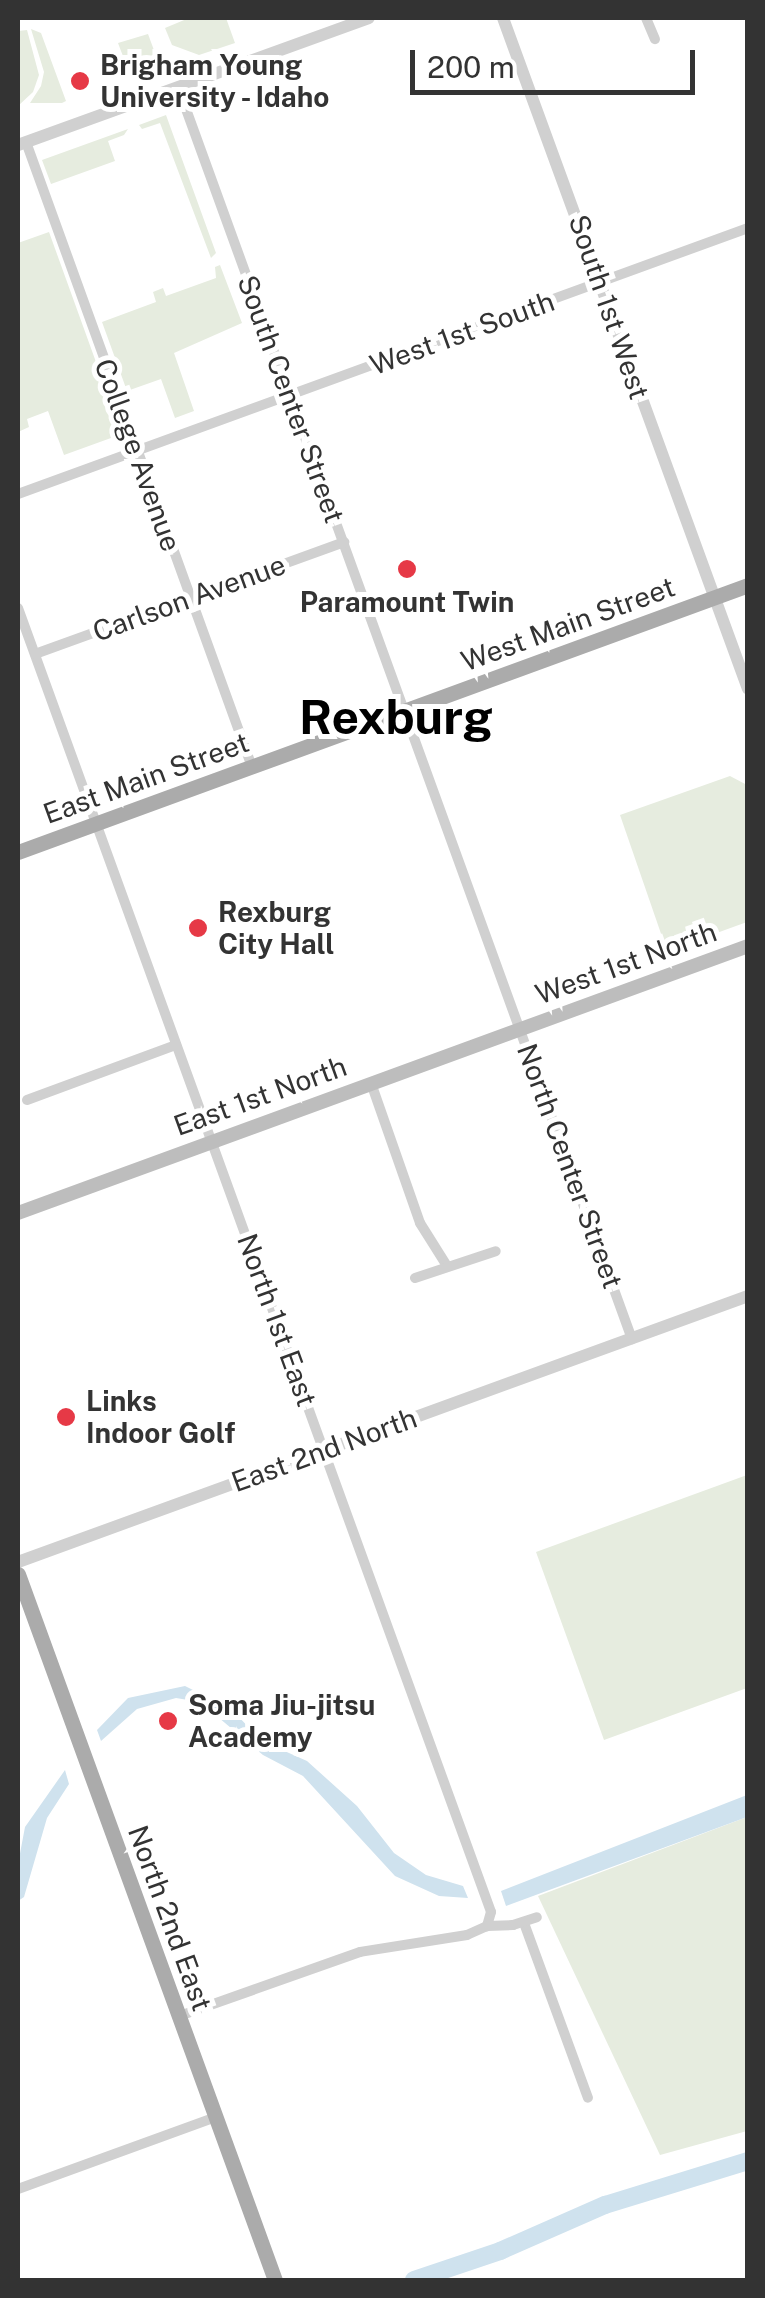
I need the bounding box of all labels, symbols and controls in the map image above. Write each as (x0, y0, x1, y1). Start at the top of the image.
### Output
scale bar (415, 30, 700, 92)
place label: Brigham Young University - Idaho (100, 48, 333, 114)
text: 200 m (427, 49, 515, 85)
marker: Brigham Young University - Idaho (69, 70, 91, 92)
street label: South 1st West (562, 210, 656, 404)
street label: South Center Street (231, 271, 351, 527)
street label: West 1st South (365, 284, 559, 382)
street label: College Avenue (88, 354, 188, 556)
street label: Carlson Avenue (88, 548, 290, 648)
marker: Paramount Twin (396, 558, 418, 580)
street label: West Main Street (457, 570, 679, 678)
place label: Paramount Twin (300, 585, 514, 619)
district label: Rexburg (299, 688, 493, 746)
street label: East Main Street (39, 725, 253, 831)
place label: Rexburg City Hall (218, 895, 335, 961)
street label: West 1st North (531, 915, 721, 1011)
marker: Rexburg City Hall (187, 917, 209, 939)
street label: North Center Street (510, 1039, 630, 1293)
street label: East 1st North (169, 1049, 351, 1143)
street label: North 1st East (230, 1229, 324, 1411)
place label: Links Indoor Golf (86, 1384, 235, 1450)
street label: East 2nd North (227, 1401, 421, 1499)
marker: Links Indoor Golf (55, 1406, 77, 1428)
place label: Soma Jiu-jitsu Academy (188, 1688, 376, 1754)
marker: Soma Jiu-jitsu Academy (157, 1710, 179, 1732)
street label: North 2nd East (121, 1821, 219, 2015)

